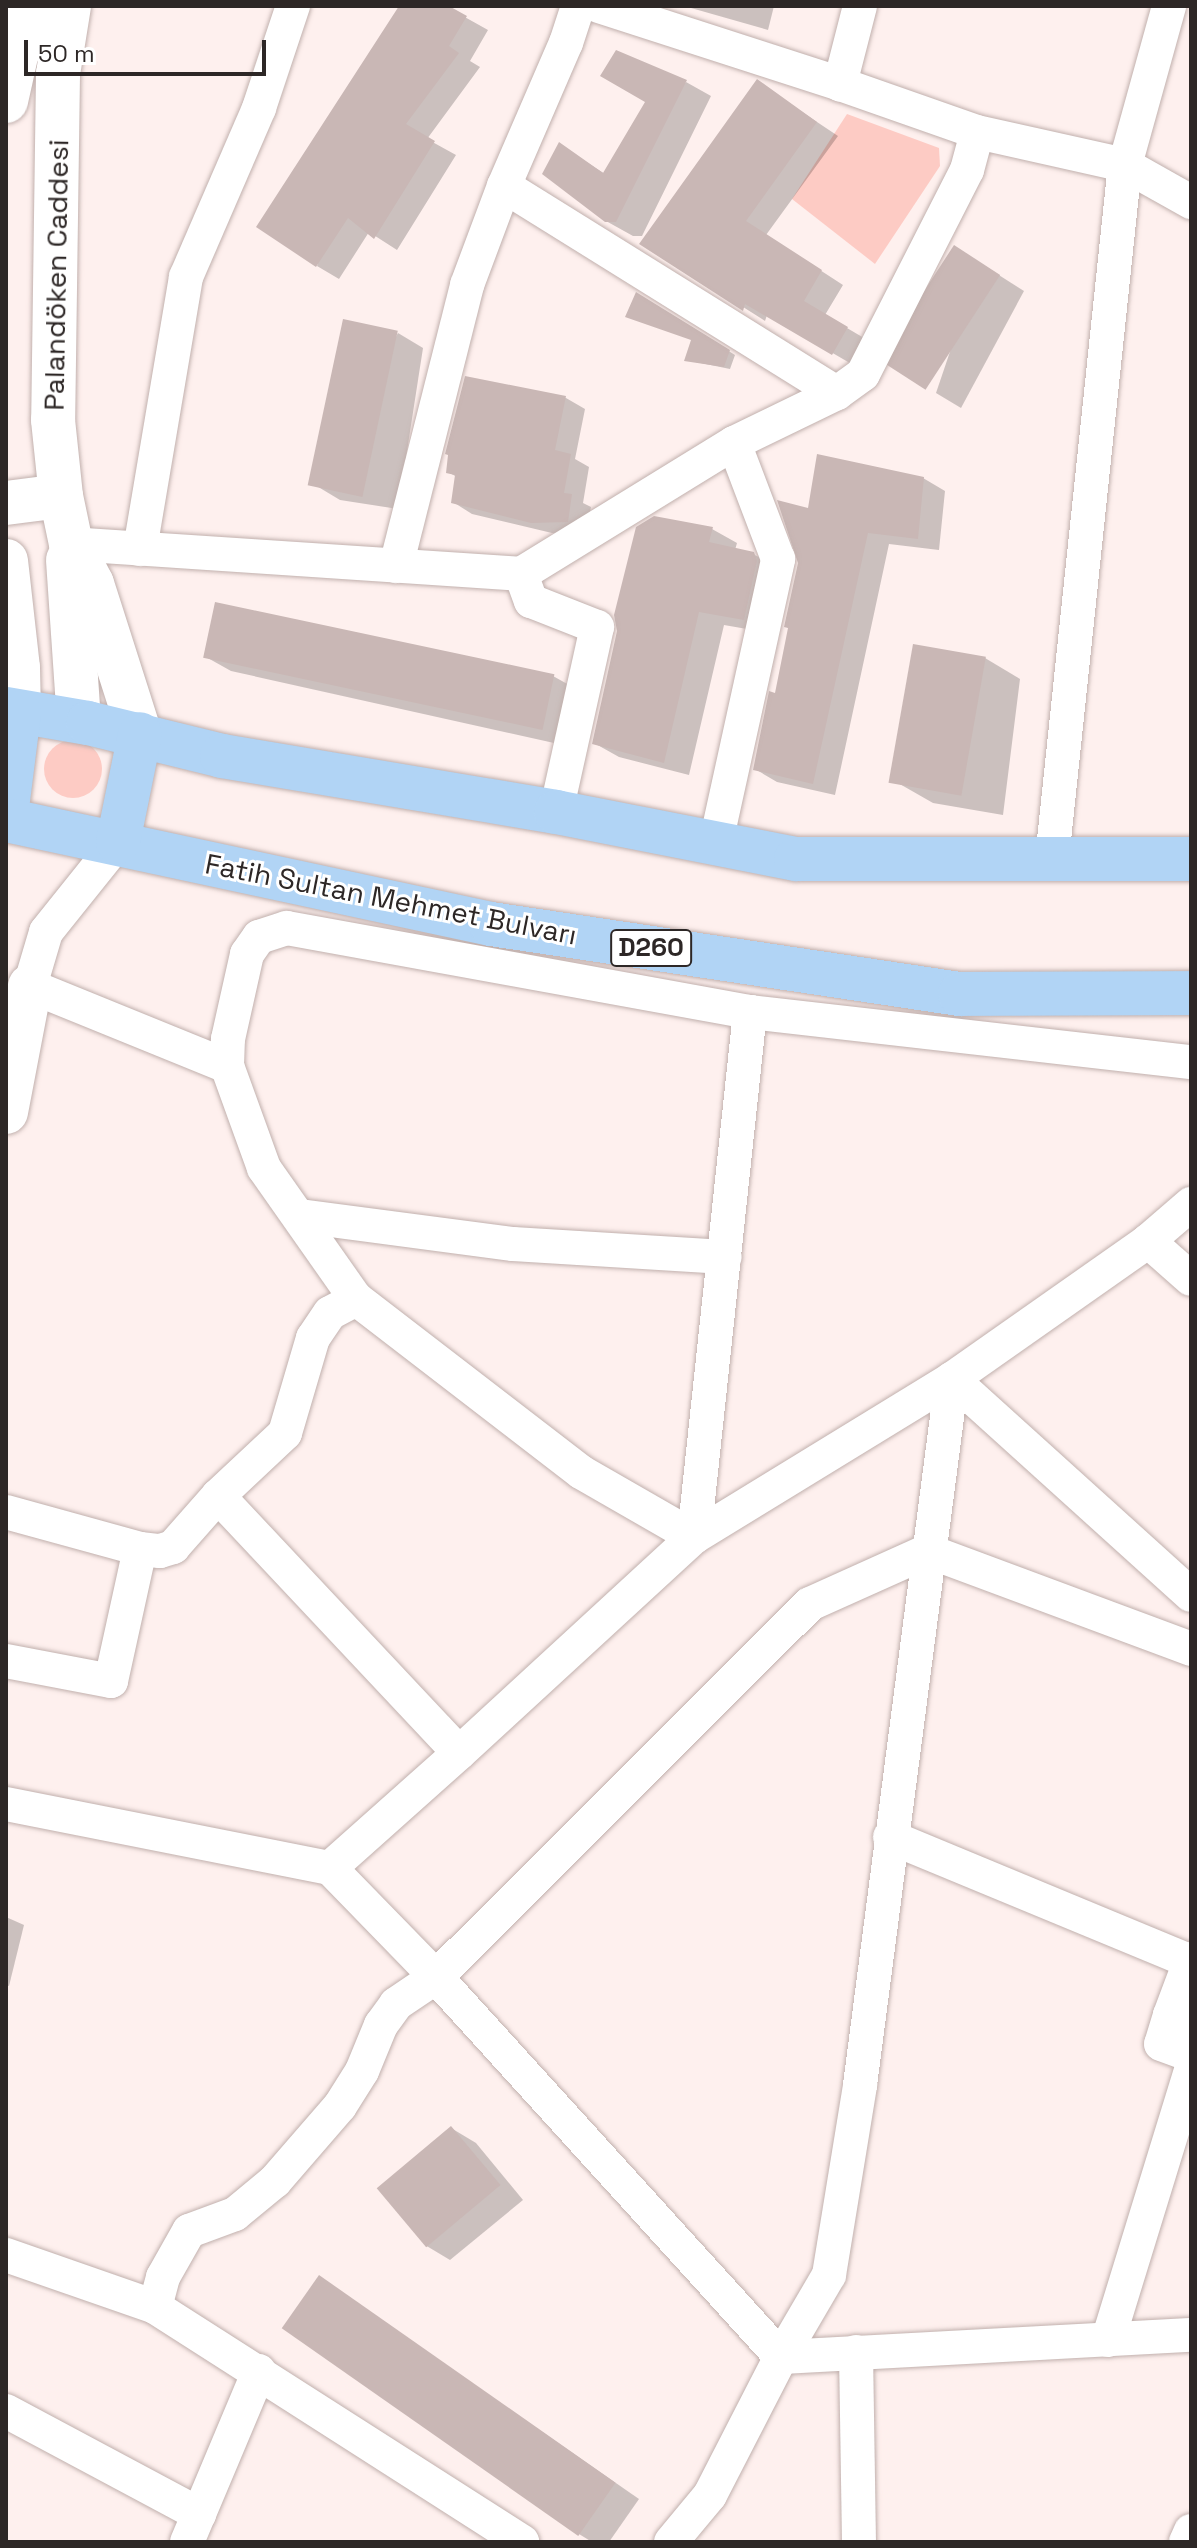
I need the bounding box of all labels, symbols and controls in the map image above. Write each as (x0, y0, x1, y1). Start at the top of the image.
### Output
scale bar (28, 24, 270, 74)
text: 50 m (38, 38, 95, 69)
street label: Palandöken Caddesi (37, 139, 75, 411)
street label: Fatih Sultan Mehmet Bulvarı (203, 846, 579, 952)
road number: D260 (609, 926, 693, 970)

